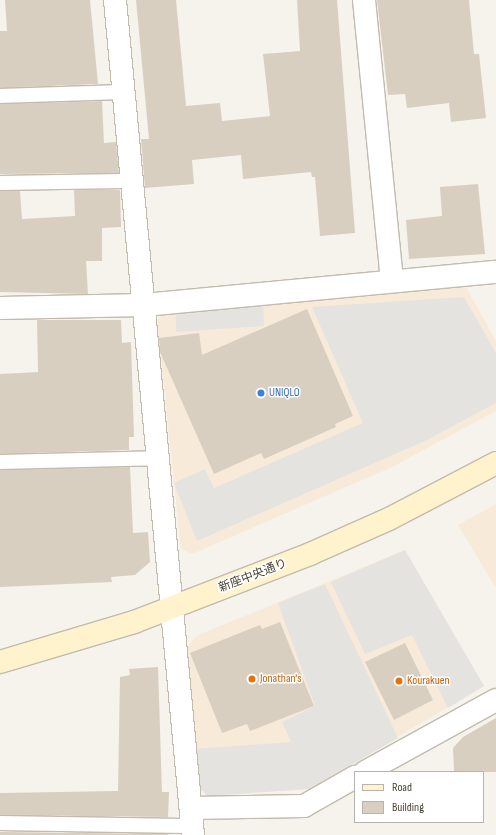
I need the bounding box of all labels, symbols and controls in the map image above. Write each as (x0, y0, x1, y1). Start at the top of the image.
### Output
place label: UNIQLO (269, 386, 300, 400)
marker: UNIQLO (256, 388, 266, 398)
street label: 新座中央通り (217, 556, 289, 596)
place label: Jonathan's (260, 672, 302, 686)
marker: Jonathan's (247, 674, 257, 684)
place label: Kourakuen (407, 674, 450, 688)
marker: Kourakuen (394, 676, 404, 686)
legend (354, 771, 484, 823)
text: Road (392, 780, 412, 795)
text: Building (392, 800, 424, 815)

